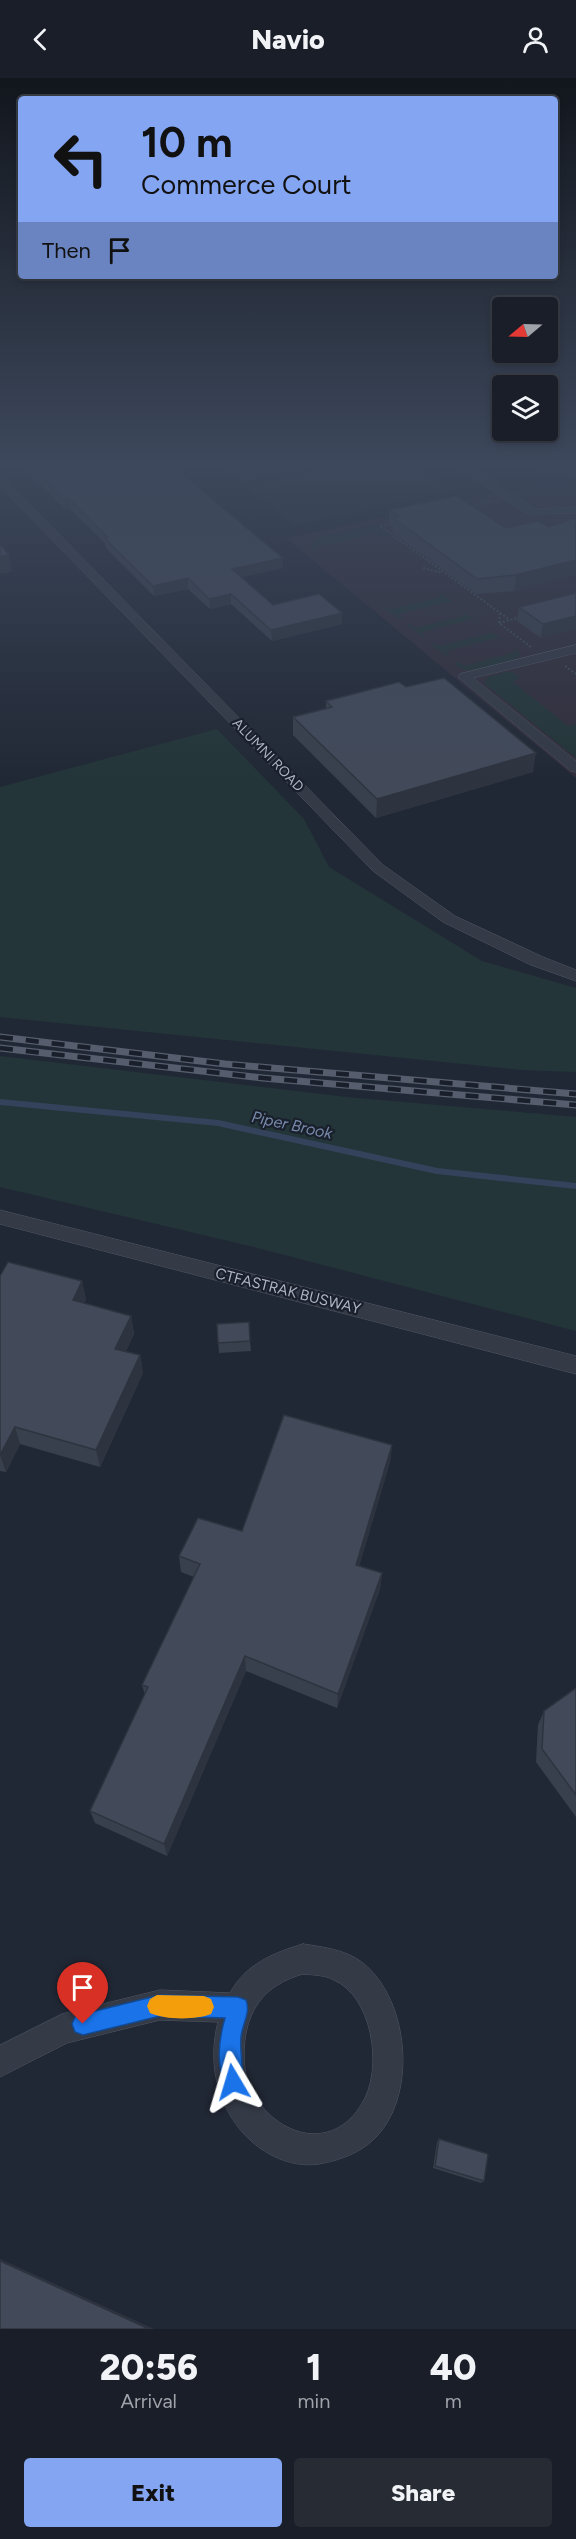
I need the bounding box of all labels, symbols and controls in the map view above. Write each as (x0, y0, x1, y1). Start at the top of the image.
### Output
icon: back (24, 23, 57, 56)
text: Navio (251, 23, 325, 56)
icon: person (519, 23, 552, 56)
text: 10 m (141, 117, 233, 168)
icon: left (42, 120, 120, 198)
text: Commerce Court (141, 168, 352, 201)
icon: arrive (103, 234, 136, 267)
text: Then (42, 237, 91, 264)
north arrow (492, 297, 558, 363)
map controls (492, 297, 558, 441)
button: layers (492, 375, 558, 441)
street label: ALUMNI ROAD (229, 715, 307, 795)
water label: Piper Brook (250, 1107, 335, 1143)
street label: CTFASTRAK BUSWAY (213, 1264, 363, 1318)
pin (57, 1962, 108, 2024)
icon: arrive (66, 1971, 99, 2004)
position arrow (201, 2050, 265, 2114)
text: 20:56 (100, 2346, 198, 2389)
text: 1 (306, 2346, 322, 2389)
text: 40 (430, 2346, 476, 2389)
text: Arrival (121, 2389, 177, 2413)
text: min (298, 2389, 330, 2413)
text: m (445, 2389, 462, 2413)
button: Exit (24, 2458, 282, 2527)
button: Share (294, 2458, 552, 2527)

